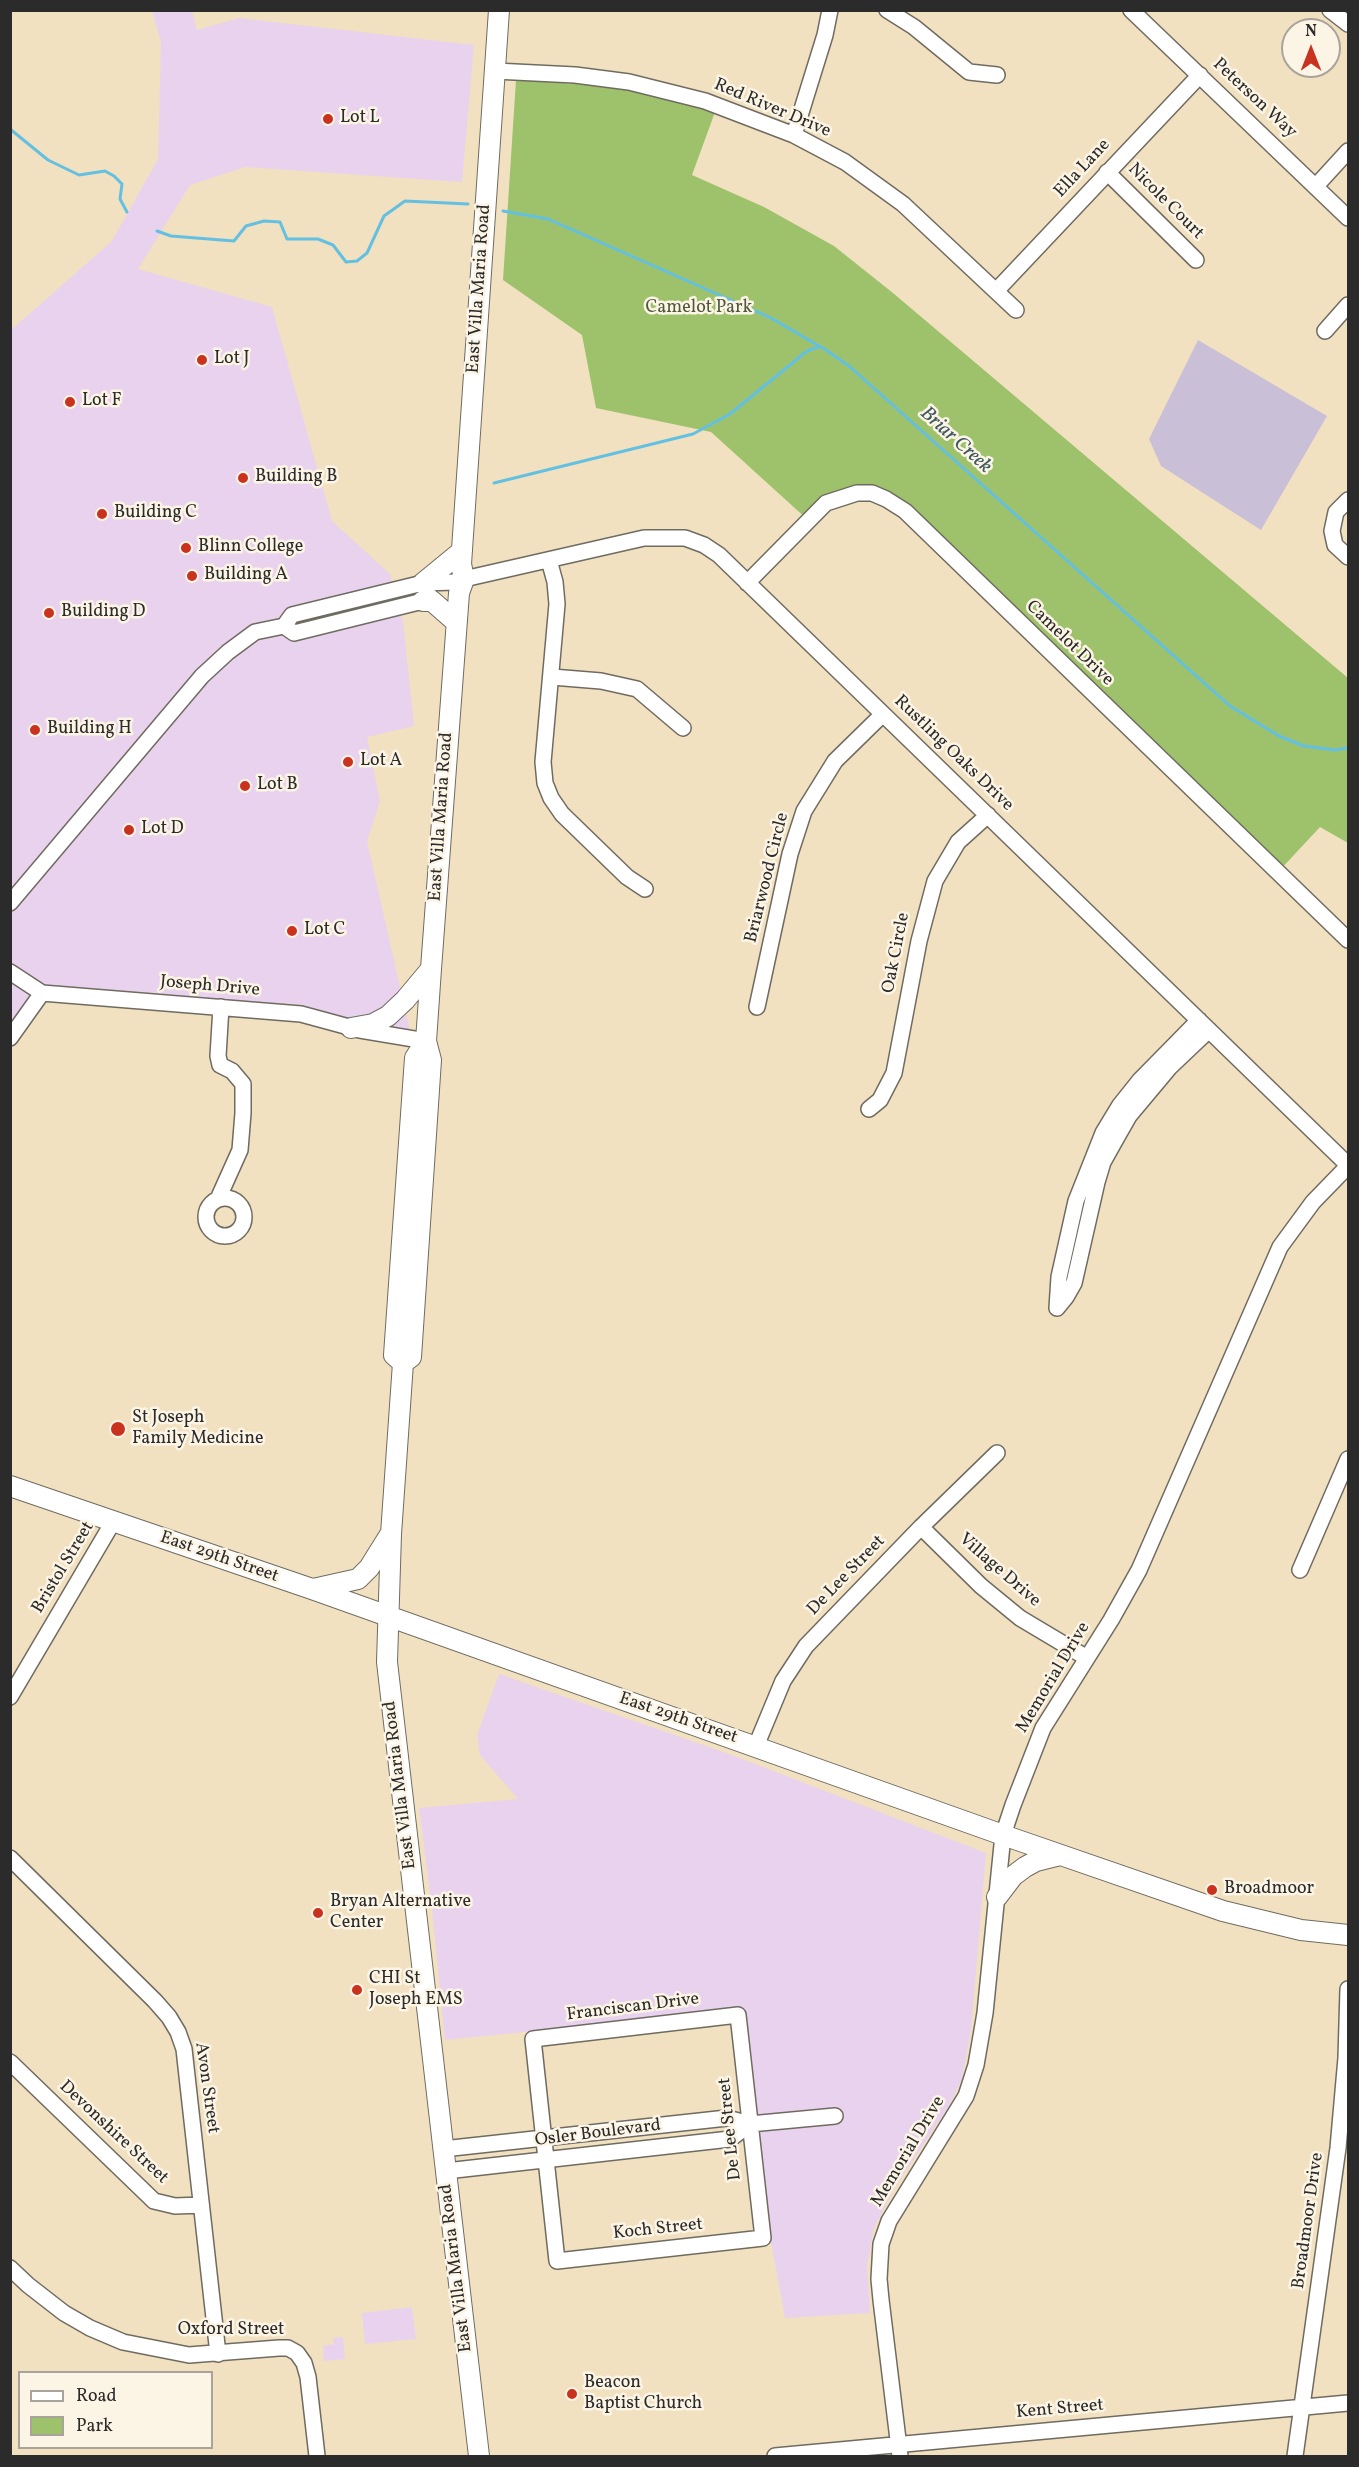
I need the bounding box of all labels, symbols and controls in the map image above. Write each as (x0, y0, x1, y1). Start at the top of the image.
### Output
north arrow (1281, 18, 1341, 78)
text: N (1305, 21, 1317, 43)
street label: Peterson Way (1207, 54, 1301, 144)
street label: Red River Drive (710, 75, 834, 143)
place label: Lot L (340, 108, 380, 130)
marker: Lot L (321, 112, 335, 126)
street label: Ella Lane (1050, 135, 1116, 203)
street label: Nicole Court (1122, 159, 1208, 245)
street label: East Villa Maria Road (463, 204, 497, 374)
park label: Camelot Park (646, 298, 752, 320)
place label: Lot J (214, 349, 249, 371)
marker: Lot J (195, 353, 209, 367)
place label: Lot F (82, 391, 122, 413)
marker: Lot F (63, 395, 77, 409)
water label: Briar Creek (914, 402, 996, 480)
place label: Building B (255, 467, 337, 489)
marker: Building B (236, 471, 250, 485)
place label: Building C (114, 503, 197, 525)
marker: Building C (95, 507, 109, 521)
place label: Blinn College (198, 537, 303, 559)
marker: Blinn College (179, 541, 193, 555)
place label: Building A (204, 565, 288, 587)
marker: Building A (185, 569, 199, 583)
street label: Camelot Drive (1020, 597, 1118, 691)
place label: Building D (61, 602, 145, 624)
marker: Building D (42, 606, 56, 620)
street label: Rustling Oaks Drive (889, 691, 1017, 817)
place label: Building H (47, 719, 132, 741)
marker: Building H (28, 723, 42, 737)
street label: East Villa Maria Road (425, 732, 459, 902)
place label: Lot A (360, 751, 402, 773)
marker: Lot A (341, 755, 355, 769)
place label: Lot B (257, 775, 298, 797)
marker: Lot B (238, 779, 252, 793)
street label: Briarwood Circle (741, 811, 795, 945)
place label: Lot D (141, 819, 184, 841)
marker: Lot D (122, 823, 136, 837)
street label: Oak Circle (879, 911, 915, 995)
place label: Lot C (304, 920, 345, 942)
marker: Lot C (285, 924, 299, 938)
street label: Joseph Drive (159, 972, 261, 1002)
place label: St Joseph Family Medicine (132, 1408, 263, 1450)
marker: St Joseph Family Medicine (109, 1420, 127, 1438)
street label: Bristol Street (28, 1518, 100, 1618)
street label: East 29th Street (157, 1528, 281, 1588)
street label: Village Drive (953, 1529, 1045, 1613)
street label: De Lee Street (803, 1531, 891, 1621)
street label: Memorial Drive (1012, 1619, 1096, 1737)
street label: East 29th Street (616, 1689, 740, 1749)
street label: East Villa Maria Road (380, 1700, 422, 1870)
place label: Broadmoor (1224, 1879, 1314, 1901)
marker: Broadmoor (1205, 1883, 1219, 1897)
place label: Bryan Alternative Center (330, 1892, 471, 1934)
marker: Bryan Alternative Center (311, 1906, 325, 1920)
place label: CHI St Joseph EMS (369, 1969, 463, 2012)
marker: CHI St Joseph EMS (350, 1983, 364, 1997)
street label: Franciscan Drive (566, 1989, 700, 2027)
street label: Avon Street (189, 2041, 223, 2135)
street label: Devonshire Street (54, 2077, 172, 2189)
street label: De Lee Street (715, 2077, 747, 2181)
street label: Memorial Drive (867, 2093, 951, 2211)
street label: Osler Boulevard (534, 2116, 662, 2152)
street label: Broadmoor Drive (1289, 2151, 1329, 2291)
street label: East Villa Maria Road (436, 2183, 478, 2353)
street label: Koch Street (612, 2215, 704, 2245)
street label: Oxford Street (178, 2320, 284, 2342)
legend (18, 2371, 213, 2449)
place label: Beacon Baptist Church (584, 2373, 702, 2416)
text: Road (76, 2384, 117, 2409)
marker: Beacon Baptist Church (565, 2387, 579, 2401)
street label: Kent Street (1015, 2395, 1105, 2425)
text: Park (76, 2414, 113, 2439)

